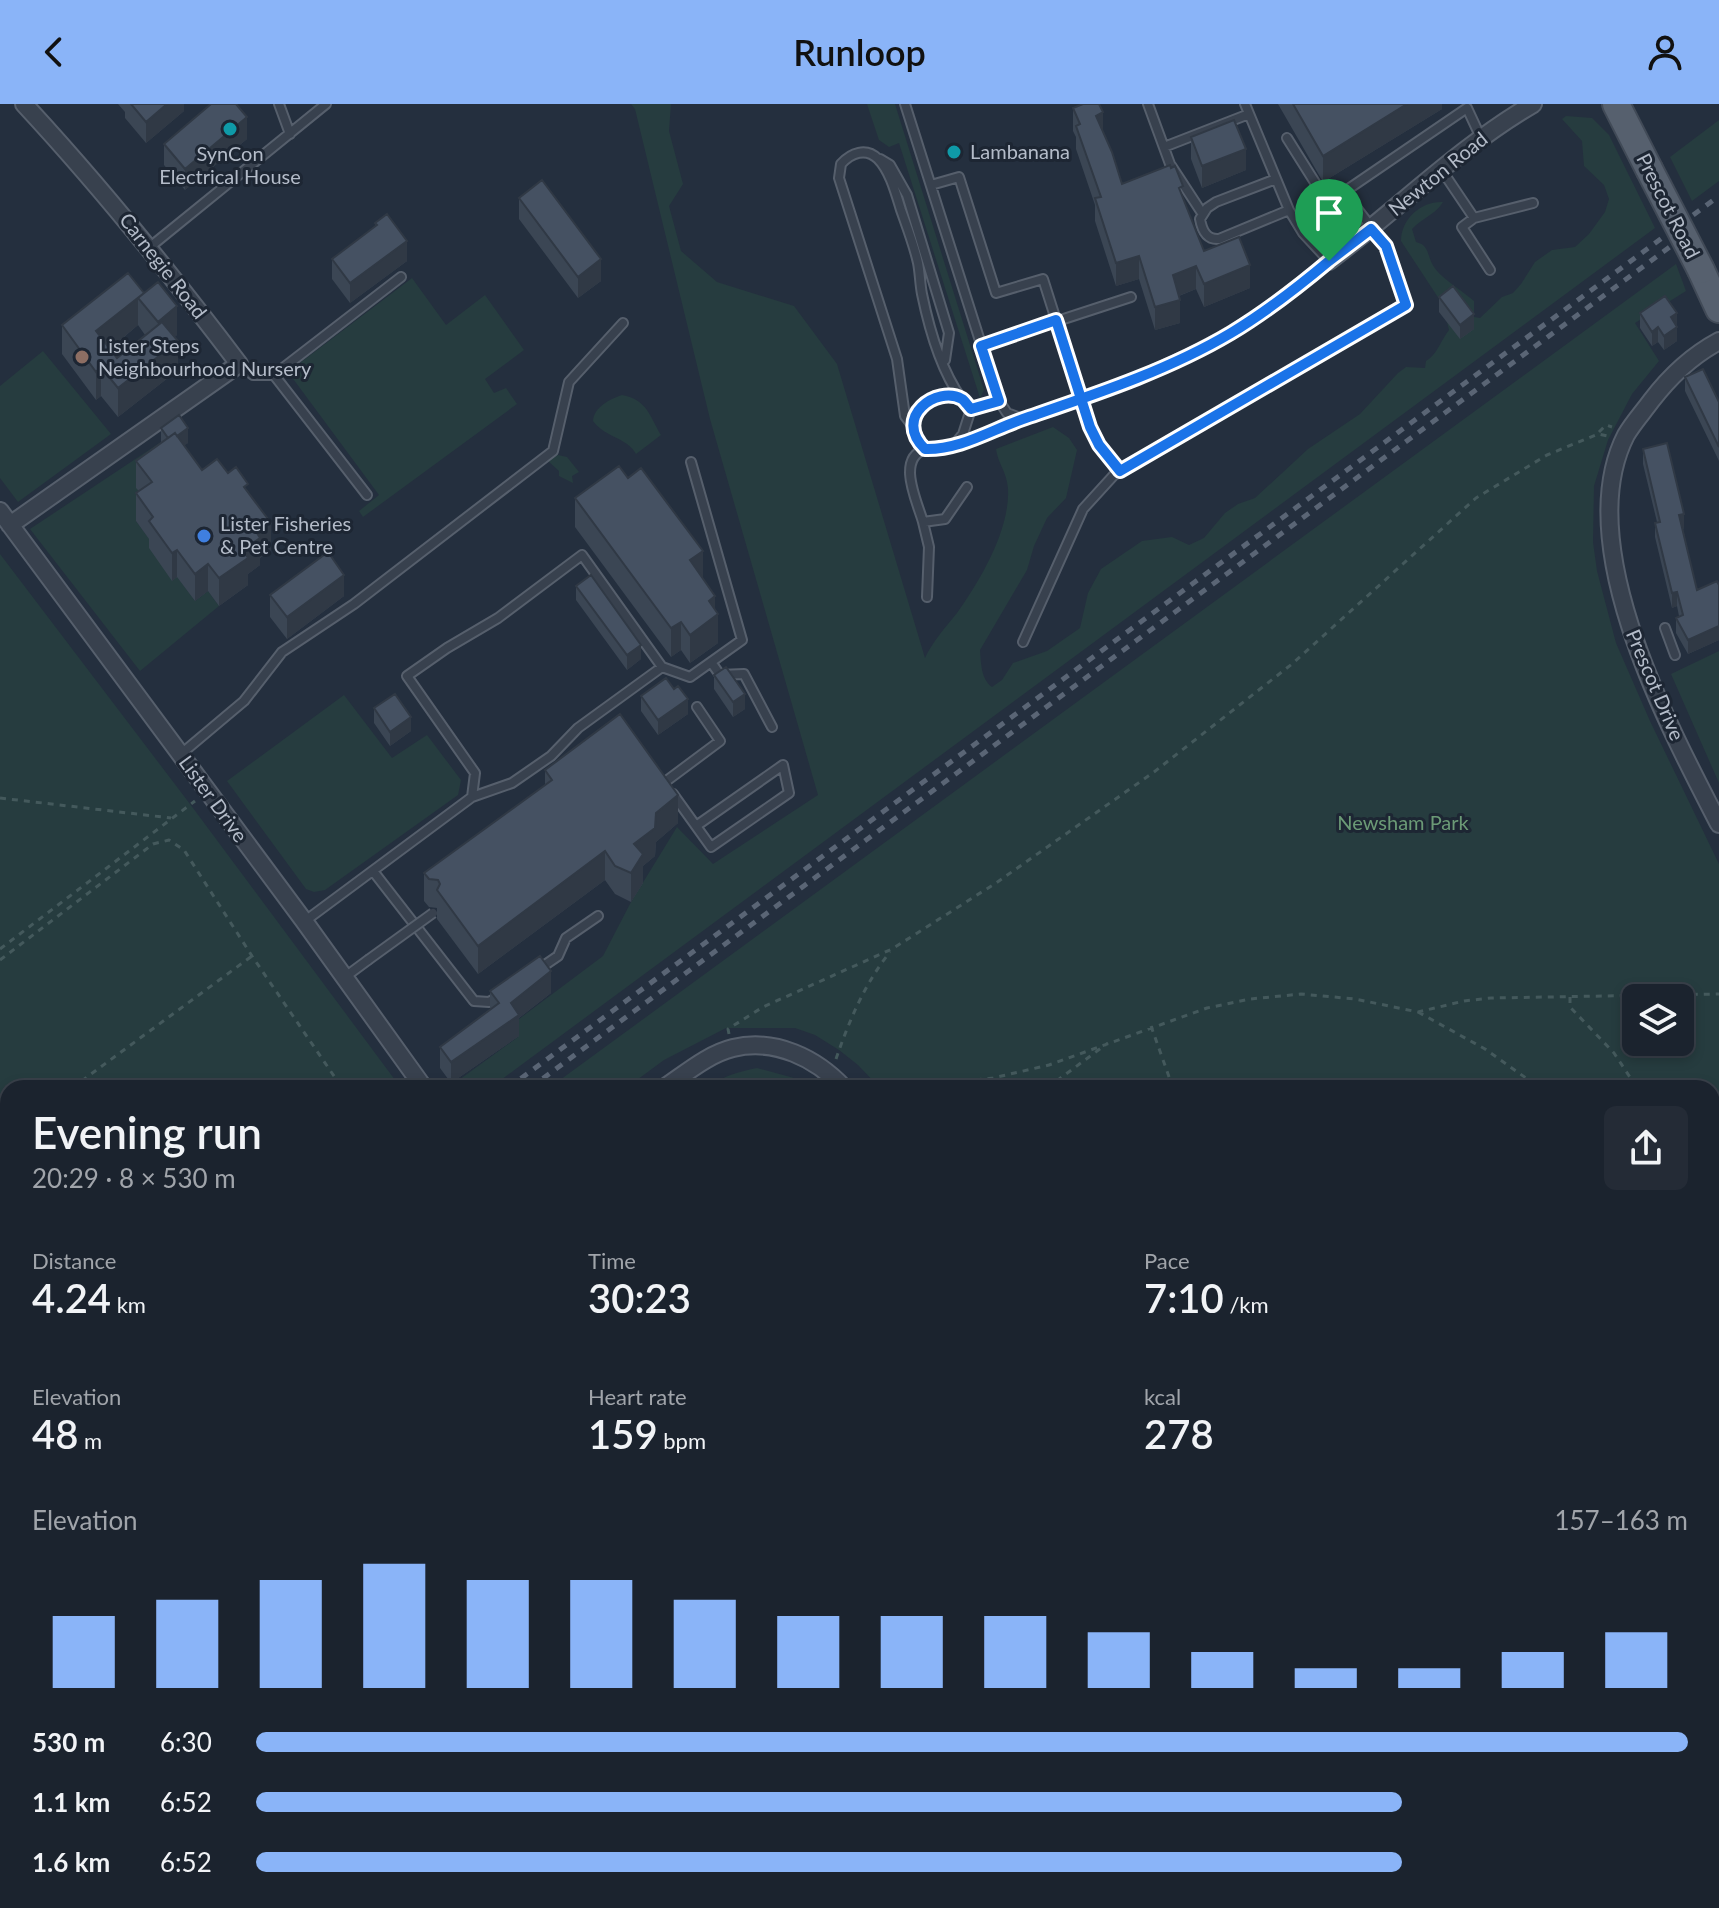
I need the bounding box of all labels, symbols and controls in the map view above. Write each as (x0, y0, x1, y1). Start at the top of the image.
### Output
icon: back (32, 30, 76, 74)
text: Runloop (793, 30, 926, 74)
icon: person (1643, 30, 1687, 74)
marker: SynCon Electrical House (221, 120, 239, 138)
street label: Newton Road (1383, 126, 1492, 220)
place label: Lambanana (970, 139, 1070, 163)
place label: SynCon Electrical House (159, 141, 301, 188)
marker: Lambanana (945, 143, 963, 161)
street label: Prescot Road (1632, 149, 1706, 262)
pin (1295, 179, 1363, 261)
icon: arrive (1307, 191, 1351, 235)
street label: Carnegie Road (115, 208, 213, 323)
place label: Lister Steps Neighbourhood Nursery (98, 333, 312, 380)
marker: Lister Steps Neighbourhood Nursery (73, 348, 91, 366)
place label: Lister Fisheries & Pet Centre (220, 511, 351, 558)
marker: Lister Fisheries & Pet Centre (195, 527, 213, 545)
street label: Prescot Drive (1622, 625, 1690, 744)
street label: Lister Drive (174, 750, 253, 846)
park label: Newsham Park (1337, 810, 1470, 834)
map controls (1622, 984, 1694, 1056)
button: layers (1622, 984, 1694, 1056)
text: Evening run (32, 1106, 262, 1158)
button: share (1604, 1106, 1688, 1190)
text: 20:29 · 8 × 530 m (32, 1162, 236, 1194)
text: Distance (32, 1247, 116, 1274)
text: Time (588, 1247, 636, 1274)
text: Pace (1144, 1247, 1190, 1274)
text: 4.24 (32, 1274, 111, 1322)
text: 30:23 (588, 1274, 691, 1322)
text: 7:10 (1144, 1274, 1224, 1322)
text: km (111, 1291, 146, 1318)
text: /km (1224, 1291, 1269, 1318)
text: Elevation (32, 1383, 121, 1410)
text: Heart rate (588, 1383, 687, 1410)
text: kcal (1144, 1383, 1181, 1410)
text: 48 (32, 1410, 78, 1458)
text: 159 (588, 1410, 658, 1458)
text: 278 (1144, 1410, 1214, 1458)
text: m (78, 1427, 102, 1454)
text: bpm (658, 1427, 706, 1454)
text: Elevation (32, 1504, 138, 1536)
text: 157–163 m (1554, 1504, 1688, 1536)
text: 530 m (32, 1726, 105, 1758)
text: 6:30 (160, 1726, 212, 1758)
text: 1.1 km (32, 1786, 110, 1818)
text: 6:52 (160, 1786, 212, 1818)
text: 1.6 km (32, 1846, 110, 1878)
text: 6:52 (160, 1846, 212, 1878)

